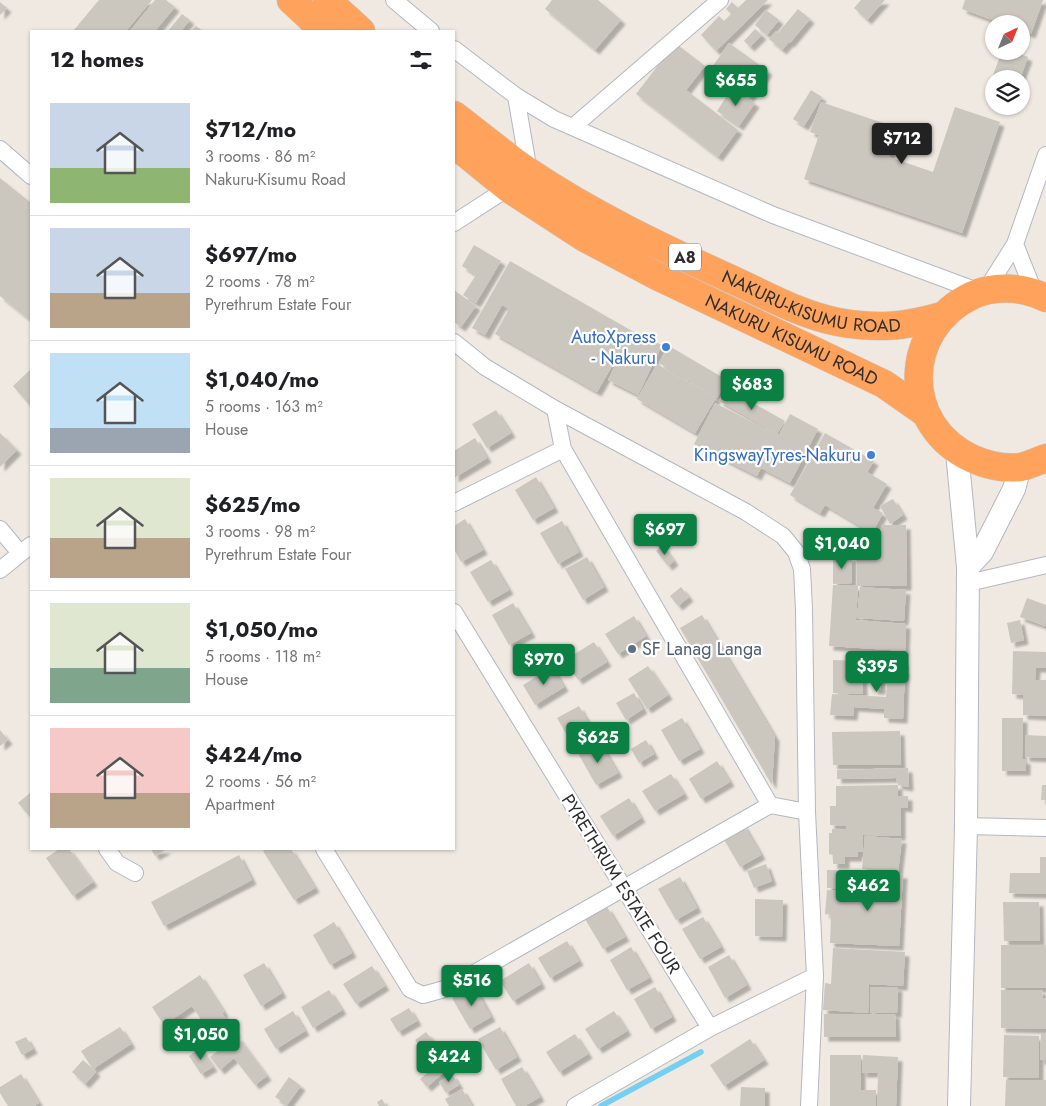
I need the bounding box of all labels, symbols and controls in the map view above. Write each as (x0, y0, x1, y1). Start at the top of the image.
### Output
north arrow (985, 15, 1030, 60)
map controls (985, 15, 1030, 115)
text: 12 homes (50, 45, 144, 75)
icon: filters (407, 46, 435, 74)
pin: $655 (706, 64, 766, 107)
text: $655 (715, 69, 757, 92)
button: layers (985, 70, 1030, 115)
text: $712/mo (205, 115, 296, 145)
pin: $712 (872, 122, 932, 165)
icon: home (90, 123, 150, 183)
text: $712 (883, 127, 921, 150)
text: 3 rooms · 86 m² (205, 145, 315, 168)
text: Nakuru-Kisumu Road (205, 168, 346, 191)
text: $697/mo (205, 240, 297, 270)
road number: A8 (669, 243, 701, 270)
icon: home (90, 248, 150, 308)
street label: NAKURU-KISUMU ROAD (718, 264, 902, 339)
text: 2 rooms · 78 m² (205, 270, 315, 293)
street label: NAKURU KISUMU ROAD (701, 288, 883, 392)
text: Pyrethrum Estate Four (205, 293, 352, 316)
place label: AutoXpress - Nakuru (571, 324, 656, 371)
marker: AutoXpress - Nakuru (660, 341, 672, 353)
text: $1,040/mo (205, 365, 319, 395)
pin: $683 (722, 368, 782, 411)
icon: home (90, 373, 150, 433)
text: $683 (732, 373, 772, 396)
text: 5 rooms · 163 m² (205, 395, 323, 418)
text: House (205, 418, 248, 441)
place label: KingswayTyres-Nakuru (694, 442, 861, 468)
marker: KingswayTyres-Nakuru (865, 449, 877, 461)
text: $625/mo (205, 490, 300, 520)
icon: home (90, 498, 150, 558)
pin: $697 (635, 514, 695, 556)
text: $697 (645, 518, 685, 541)
text: 3 rooms · 98 m² (205, 520, 315, 543)
pin: $1,040 (801, 528, 883, 570)
text: $1,040 (814, 532, 870, 555)
text: Pyrethrum Estate Four (205, 543, 352, 566)
text: $1,050/mo (205, 615, 318, 645)
icon: home (90, 623, 150, 683)
place label: SF Lanag Langa (642, 636, 762, 662)
marker: SF Lanag Langa (626, 643, 638, 655)
pin: $970 (514, 644, 574, 686)
text: 5 rooms · 118 m² (205, 645, 321, 668)
text: $970 (524, 648, 564, 671)
pin: $395 (847, 650, 907, 693)
text: $395 (857, 655, 897, 678)
text: House (205, 668, 248, 691)
pin: $625 (568, 722, 628, 764)
text: $625 (577, 726, 619, 749)
text: $424/mo (205, 740, 302, 770)
icon: home (90, 748, 150, 808)
text: 2 rooms · 56 m² (205, 770, 316, 793)
street label: PYRETHRUM ESTATE FOUR (555, 789, 687, 979)
text: Apartment (205, 793, 275, 816)
pin: $462 (838, 870, 898, 912)
text: $462 (847, 874, 889, 897)
pin: $516 (442, 964, 502, 1007)
text: $516 (452, 969, 492, 992)
pin: $1,050 (160, 1018, 242, 1061)
text: $1,050 (174, 1023, 228, 1046)
pin: $424 (419, 1040, 479, 1083)
text: $424 (428, 1045, 470, 1068)

